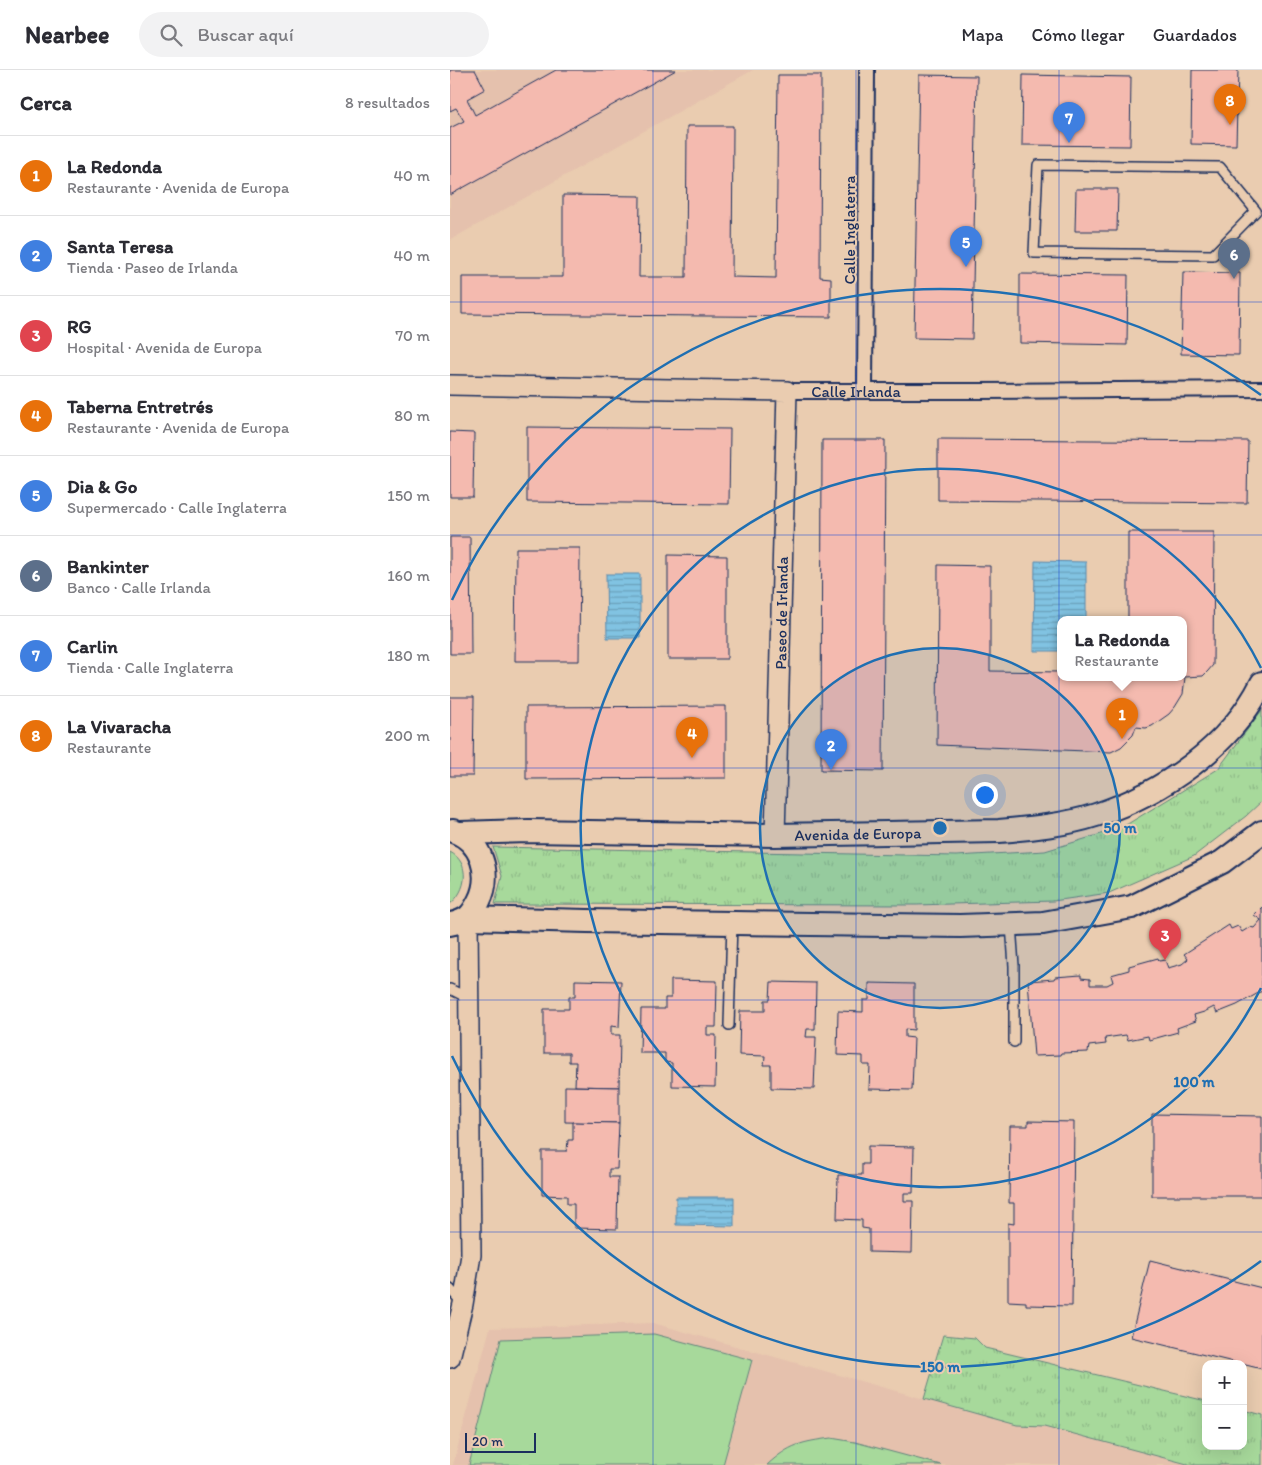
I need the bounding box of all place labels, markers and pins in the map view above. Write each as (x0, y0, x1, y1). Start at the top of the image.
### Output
pin: 8 (1214, 84, 1246, 125)
pin: 7 (1053, 102, 1085, 143)
pin: 5 (950, 226, 982, 267)
pin: 6 (1218, 238, 1250, 279)
pin: 1 (1106, 698, 1138, 739)
pin: 4 (676, 717, 708, 758)
pin: 2 (815, 729, 847, 770)
centre of rings (931, 819, 949, 837)
pin: 3 (1149, 919, 1181, 960)

